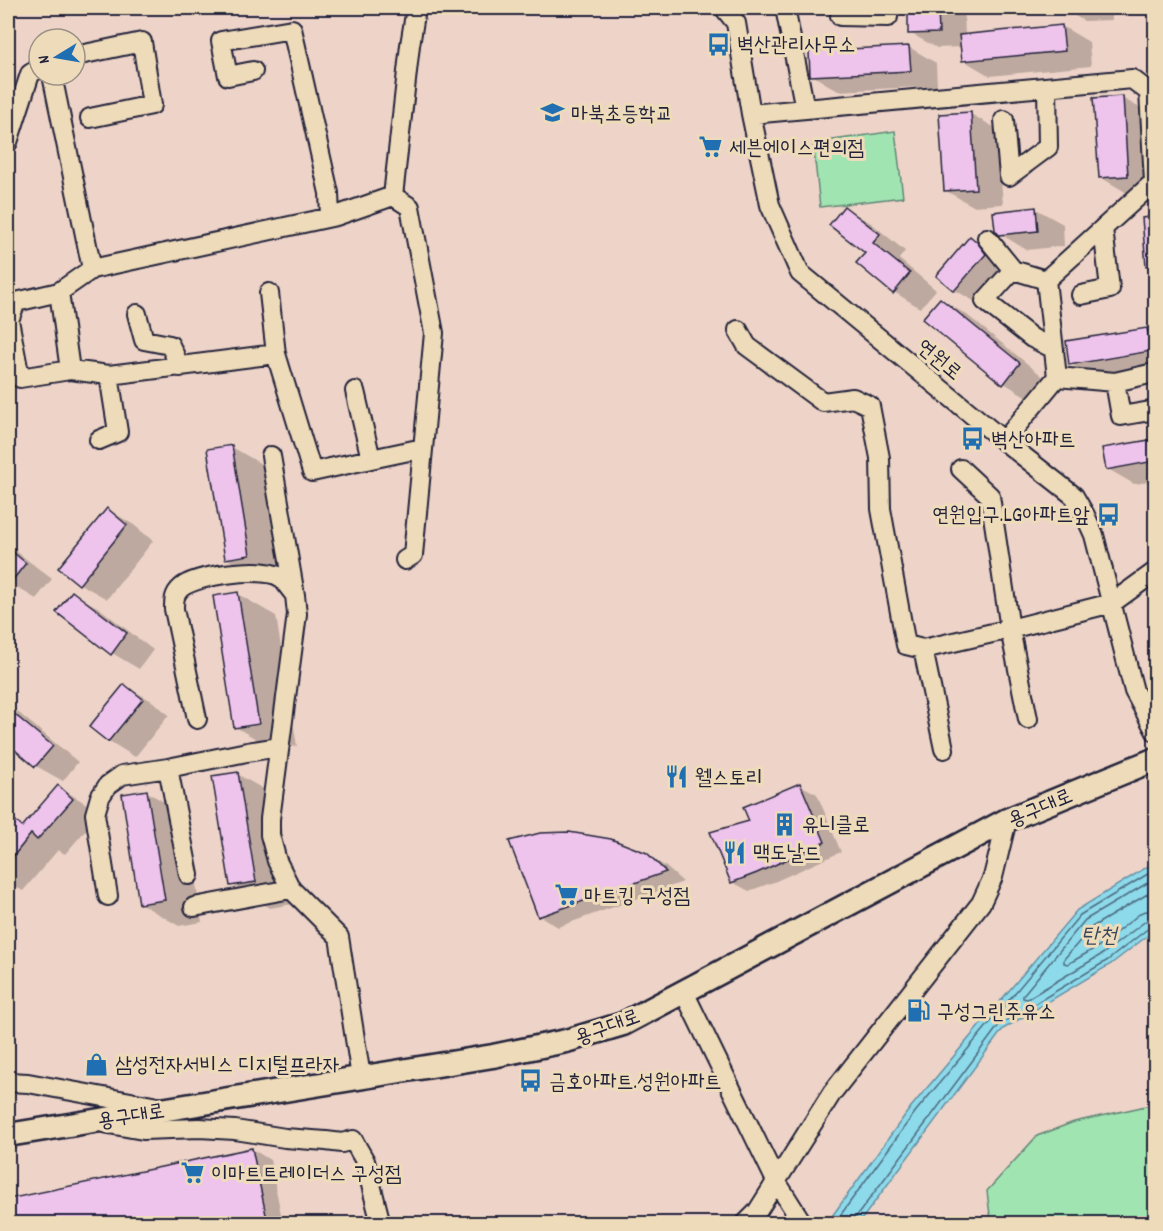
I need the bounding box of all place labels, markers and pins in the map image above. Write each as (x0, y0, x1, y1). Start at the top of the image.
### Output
bus stop icon: 벽산관리사무소 (706, 31, 732, 57)
place label: 벽산관리사무소 (737, 32, 855, 62)
school or university icon: 마북초등학교 (540, 100, 566, 126)
place label: 마북초등학교 (571, 101, 672, 131)
supermarket icon: 세븐에이스편의점 (698, 134, 724, 160)
place label: 세븐에이스편의점 (729, 135, 864, 165)
bus stop icon: 벽산아파트 (960, 426, 986, 452)
place label: 벽산아파트 (991, 427, 1076, 457)
bus stop icon: 연원입구.LG아파트앞 (1095, 501, 1121, 527)
place label: 연원입구.LG아파트앞 (932, 502, 1090, 532)
restaurant icon: 웰스토리 (664, 764, 690, 790)
place label: 웰스토리 (695, 765, 763, 795)
building icon: 유니클로 (771, 811, 797, 837)
place label: 유니클로 (802, 812, 870, 842)
restaurant icon: 맥도날드 (722, 839, 748, 865)
place label: 맥도날드 (753, 840, 821, 870)
supermarket icon: 마트킹 구성점 (553, 882, 579, 908)
place label: 마트킹 구성점 (584, 883, 690, 913)
fuel station icon: 구성그린주유소 (906, 998, 932, 1024)
place label: 구성그린주유소 (937, 999, 1055, 1029)
shop icon: 삼성전자서비스 디지털프라자 (84, 1051, 110, 1077)
place label: 삼성전자서비스 디지털프라자 (115, 1052, 340, 1082)
bus stop icon: 금호아파트.성원아파트 (518, 1068, 544, 1094)
place label: 금호아파트.성원아파트 (549, 1069, 721, 1099)
supermarket icon: 이마트트레이더스 구성점 (180, 1160, 206, 1186)
place label: 이마트트레이더스 구성점 (211, 1161, 402, 1191)

